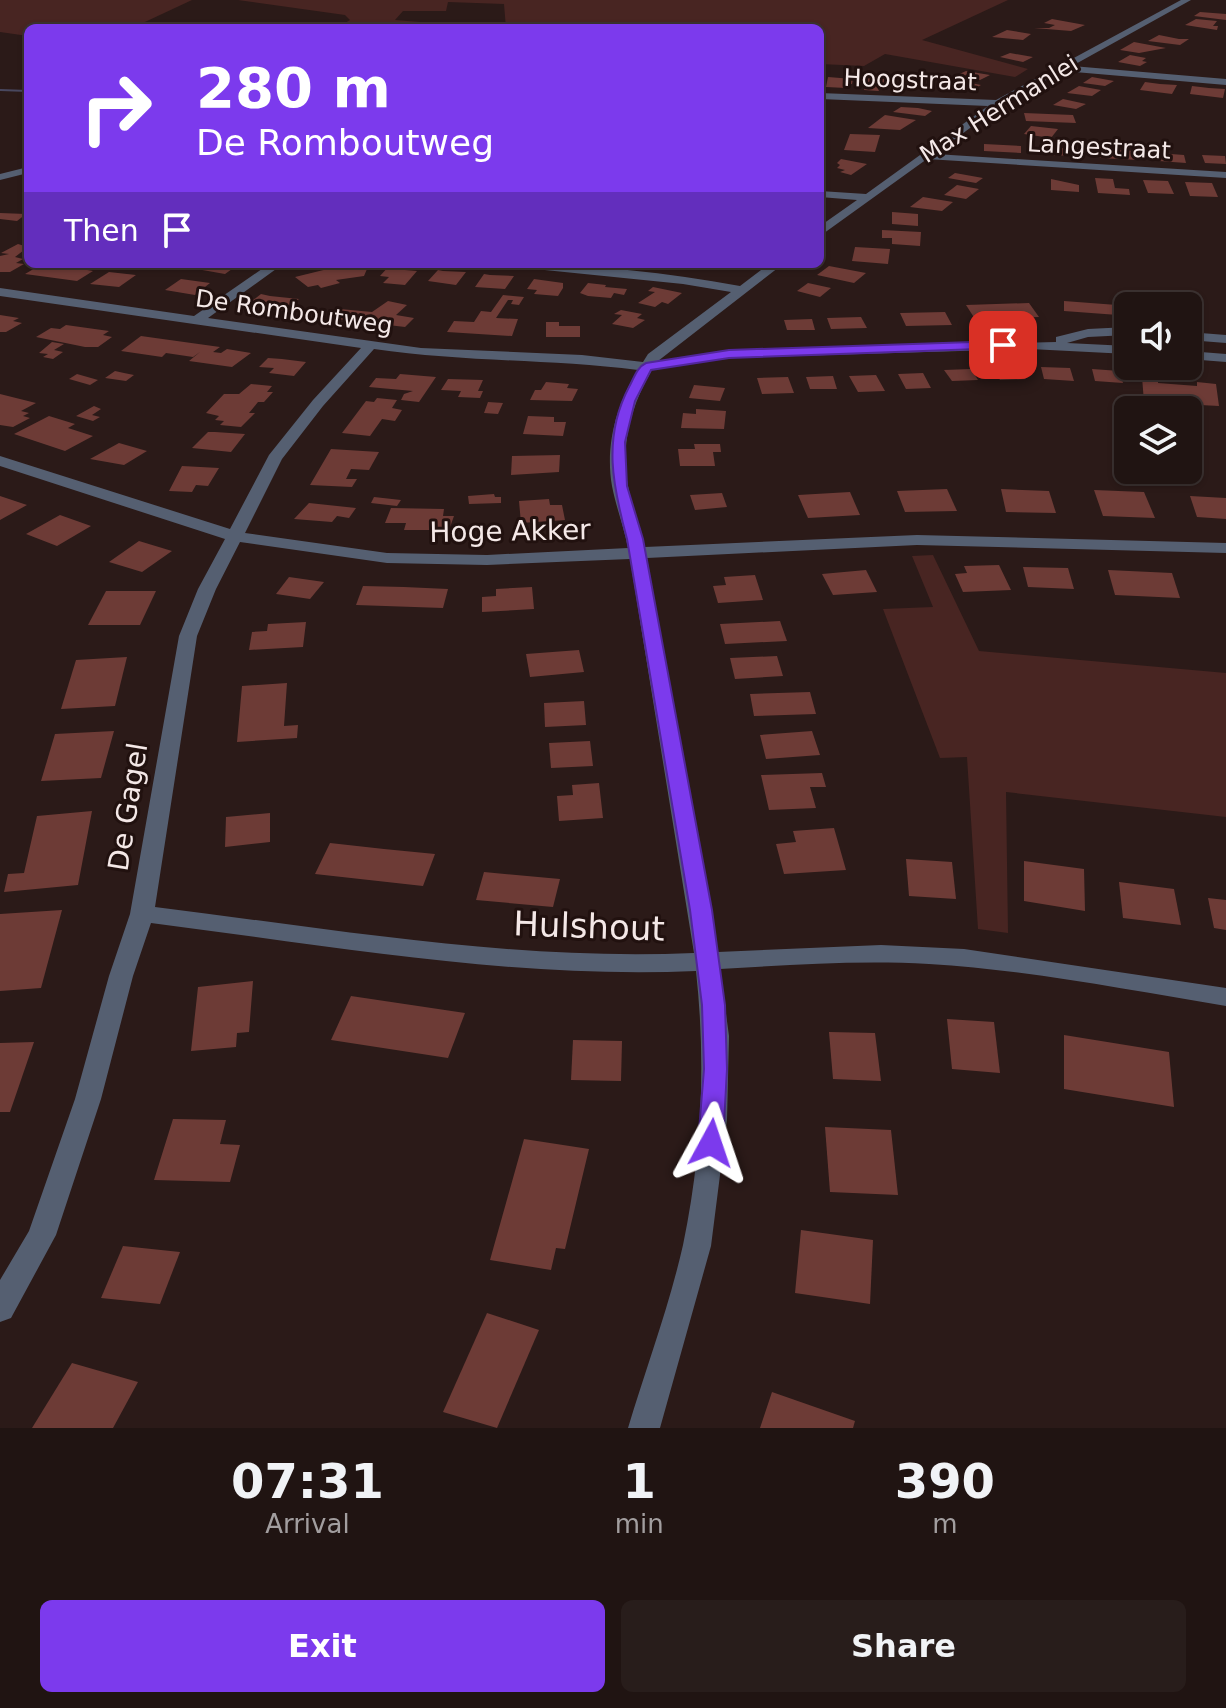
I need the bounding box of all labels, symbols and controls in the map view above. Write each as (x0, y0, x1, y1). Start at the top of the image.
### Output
street label: Max Hermanlei (915, 49, 1083, 169)
text: 280 m (196, 55, 391, 120)
icon: right (64, 56, 168, 160)
street label: Hoogstraat (843, 64, 977, 96)
text: De Romboutweg (196, 122, 494, 163)
street label: Langestraat (1026, 129, 1172, 165)
icon: arrive (155, 208, 199, 252)
text: Then (64, 213, 139, 248)
street label: De Romboutweg (194, 284, 394, 340)
map controls (1114, 292, 1202, 484)
button: sound (1114, 292, 1202, 380)
pin (969, 311, 1037, 379)
icon: arrive (981, 323, 1025, 367)
button: layers (1114, 396, 1202, 484)
street label: Hoge Akker (429, 513, 591, 549)
street label: De Gagel (102, 741, 154, 873)
street label: Hulshout (513, 903, 665, 949)
position arrow (669, 1101, 753, 1185)
text: 07:31 (231, 1453, 384, 1509)
text: 1 (623, 1453, 656, 1509)
text: 390 (895, 1453, 995, 1509)
text: Arrival (265, 1509, 350, 1539)
text: min (615, 1509, 664, 1539)
text: m (932, 1509, 958, 1539)
button: Exit (40, 1600, 605, 1692)
button: Share (621, 1600, 1186, 1692)

